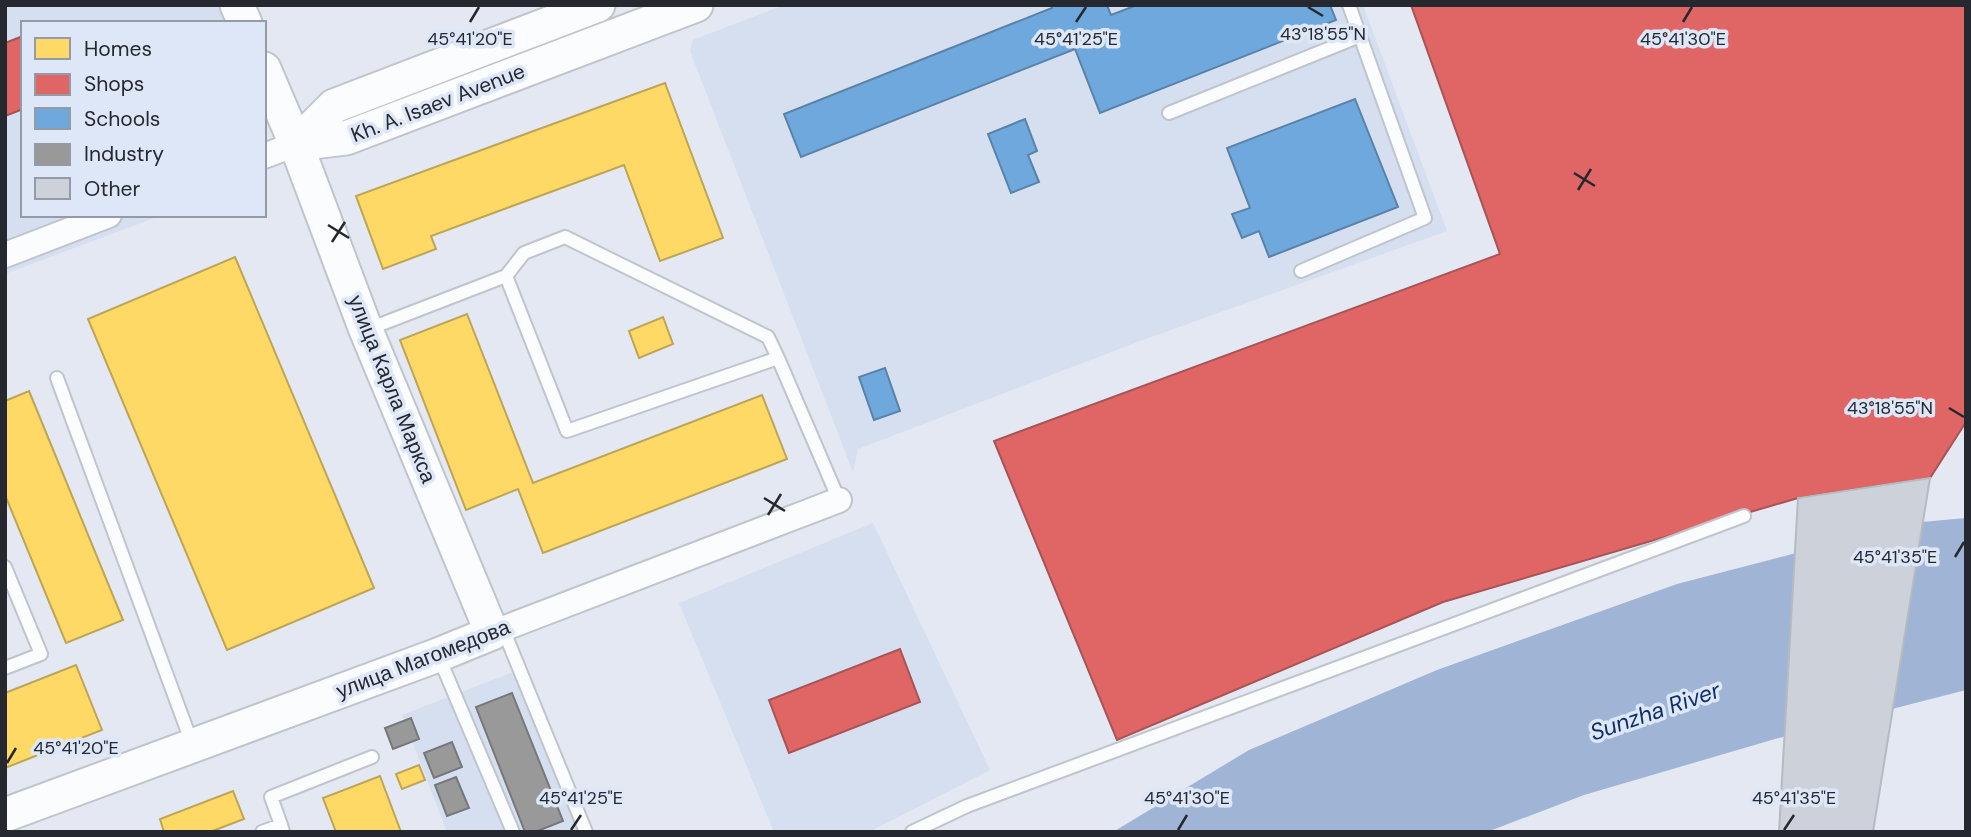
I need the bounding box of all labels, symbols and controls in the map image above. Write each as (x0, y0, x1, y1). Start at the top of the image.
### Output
legend (21, 21, 266, 217)
text: 43°18'55"N (1280, 22, 1366, 46)
text: 45°41'20"E (427, 27, 513, 51)
text: 45°41'25"E (1034, 27, 1118, 51)
text: 45°41'30"E (1640, 27, 1726, 51)
text: Homes (84, 35, 152, 63)
street label: Kh. A. Isaev Avenue (347, 57, 529, 149)
text: Shops (84, 70, 144, 98)
text: Schools (84, 105, 160, 133)
text: Industry (84, 140, 164, 168)
text: Other (84, 175, 140, 203)
street label: улица Карла Маркса (341, 291, 443, 487)
text: 43°18'55"N (1847, 396, 1933, 420)
text: 45°41'35"E (1853, 545, 1937, 569)
street label: улица Магомедова (332, 613, 514, 705)
water label: Sunzha River (1586, 674, 1725, 747)
text: 45°41'20"E (33, 736, 119, 760)
text: 45°41'25"E (539, 786, 623, 810)
text: 45°41'30"E (1144, 786, 1230, 810)
text: 45°41'35"E (1752, 786, 1836, 810)

